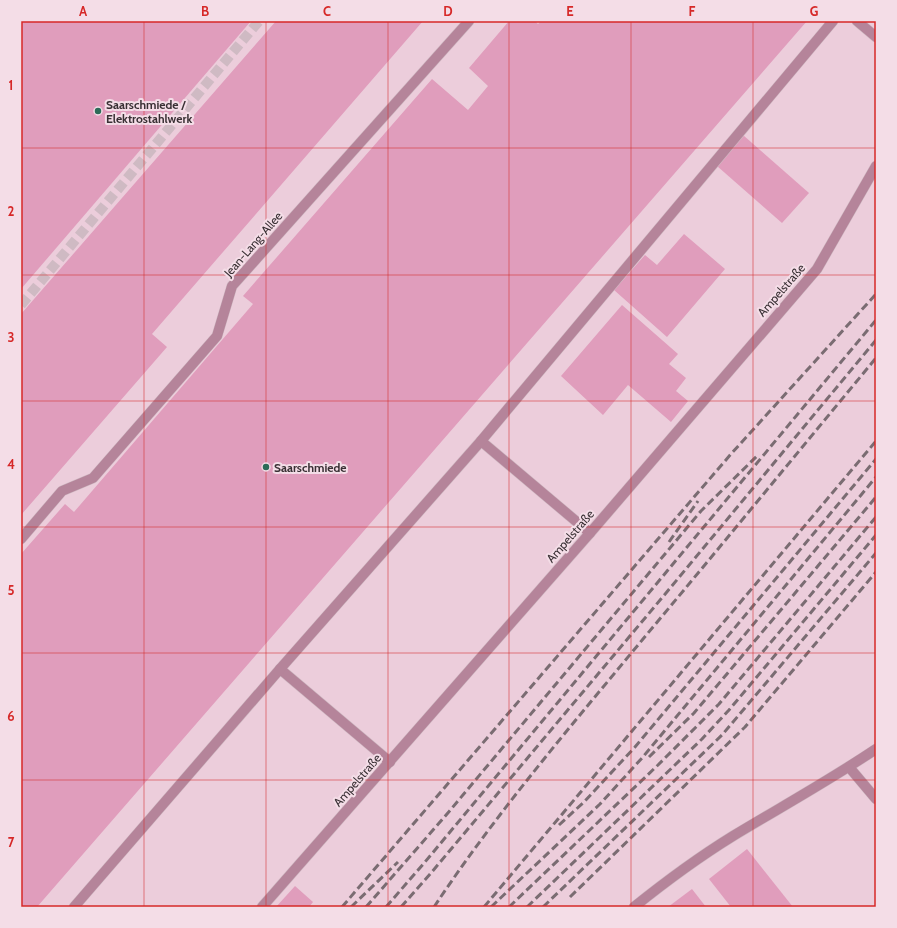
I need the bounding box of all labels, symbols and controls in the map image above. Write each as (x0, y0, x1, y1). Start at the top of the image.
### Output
text: A (79, 3, 88, 19)
text: B (201, 3, 209, 19)
text: C (323, 3, 331, 19)
text: D (443, 3, 453, 19)
text: E (566, 3, 574, 19)
text: F (689, 3, 696, 19)
text: G (810, 3, 819, 19)
text: 1 (9, 77, 13, 93)
place label: Saarschmiede / Elektrostahlwerk (106, 97, 192, 126)
marker: Saarschmiede / Elektrostahlwerk (93, 106, 103, 116)
text: 2 (8, 203, 15, 219)
street label: Jean-Lang-Allee (220, 208, 285, 280)
street label: Ampelstraße (754, 261, 808, 319)
text: 3 (7, 329, 15, 345)
text: 4 (7, 456, 15, 472)
place label: Saarschmiede (274, 460, 347, 475)
marker: Saarschmiede (261, 462, 271, 472)
street label: Ampelstraße (543, 507, 597, 565)
text: 5 (8, 582, 15, 598)
text: 6 (7, 708, 15, 724)
street label: Ampelstraße (330, 751, 384, 809)
text: 7 (8, 834, 15, 850)

